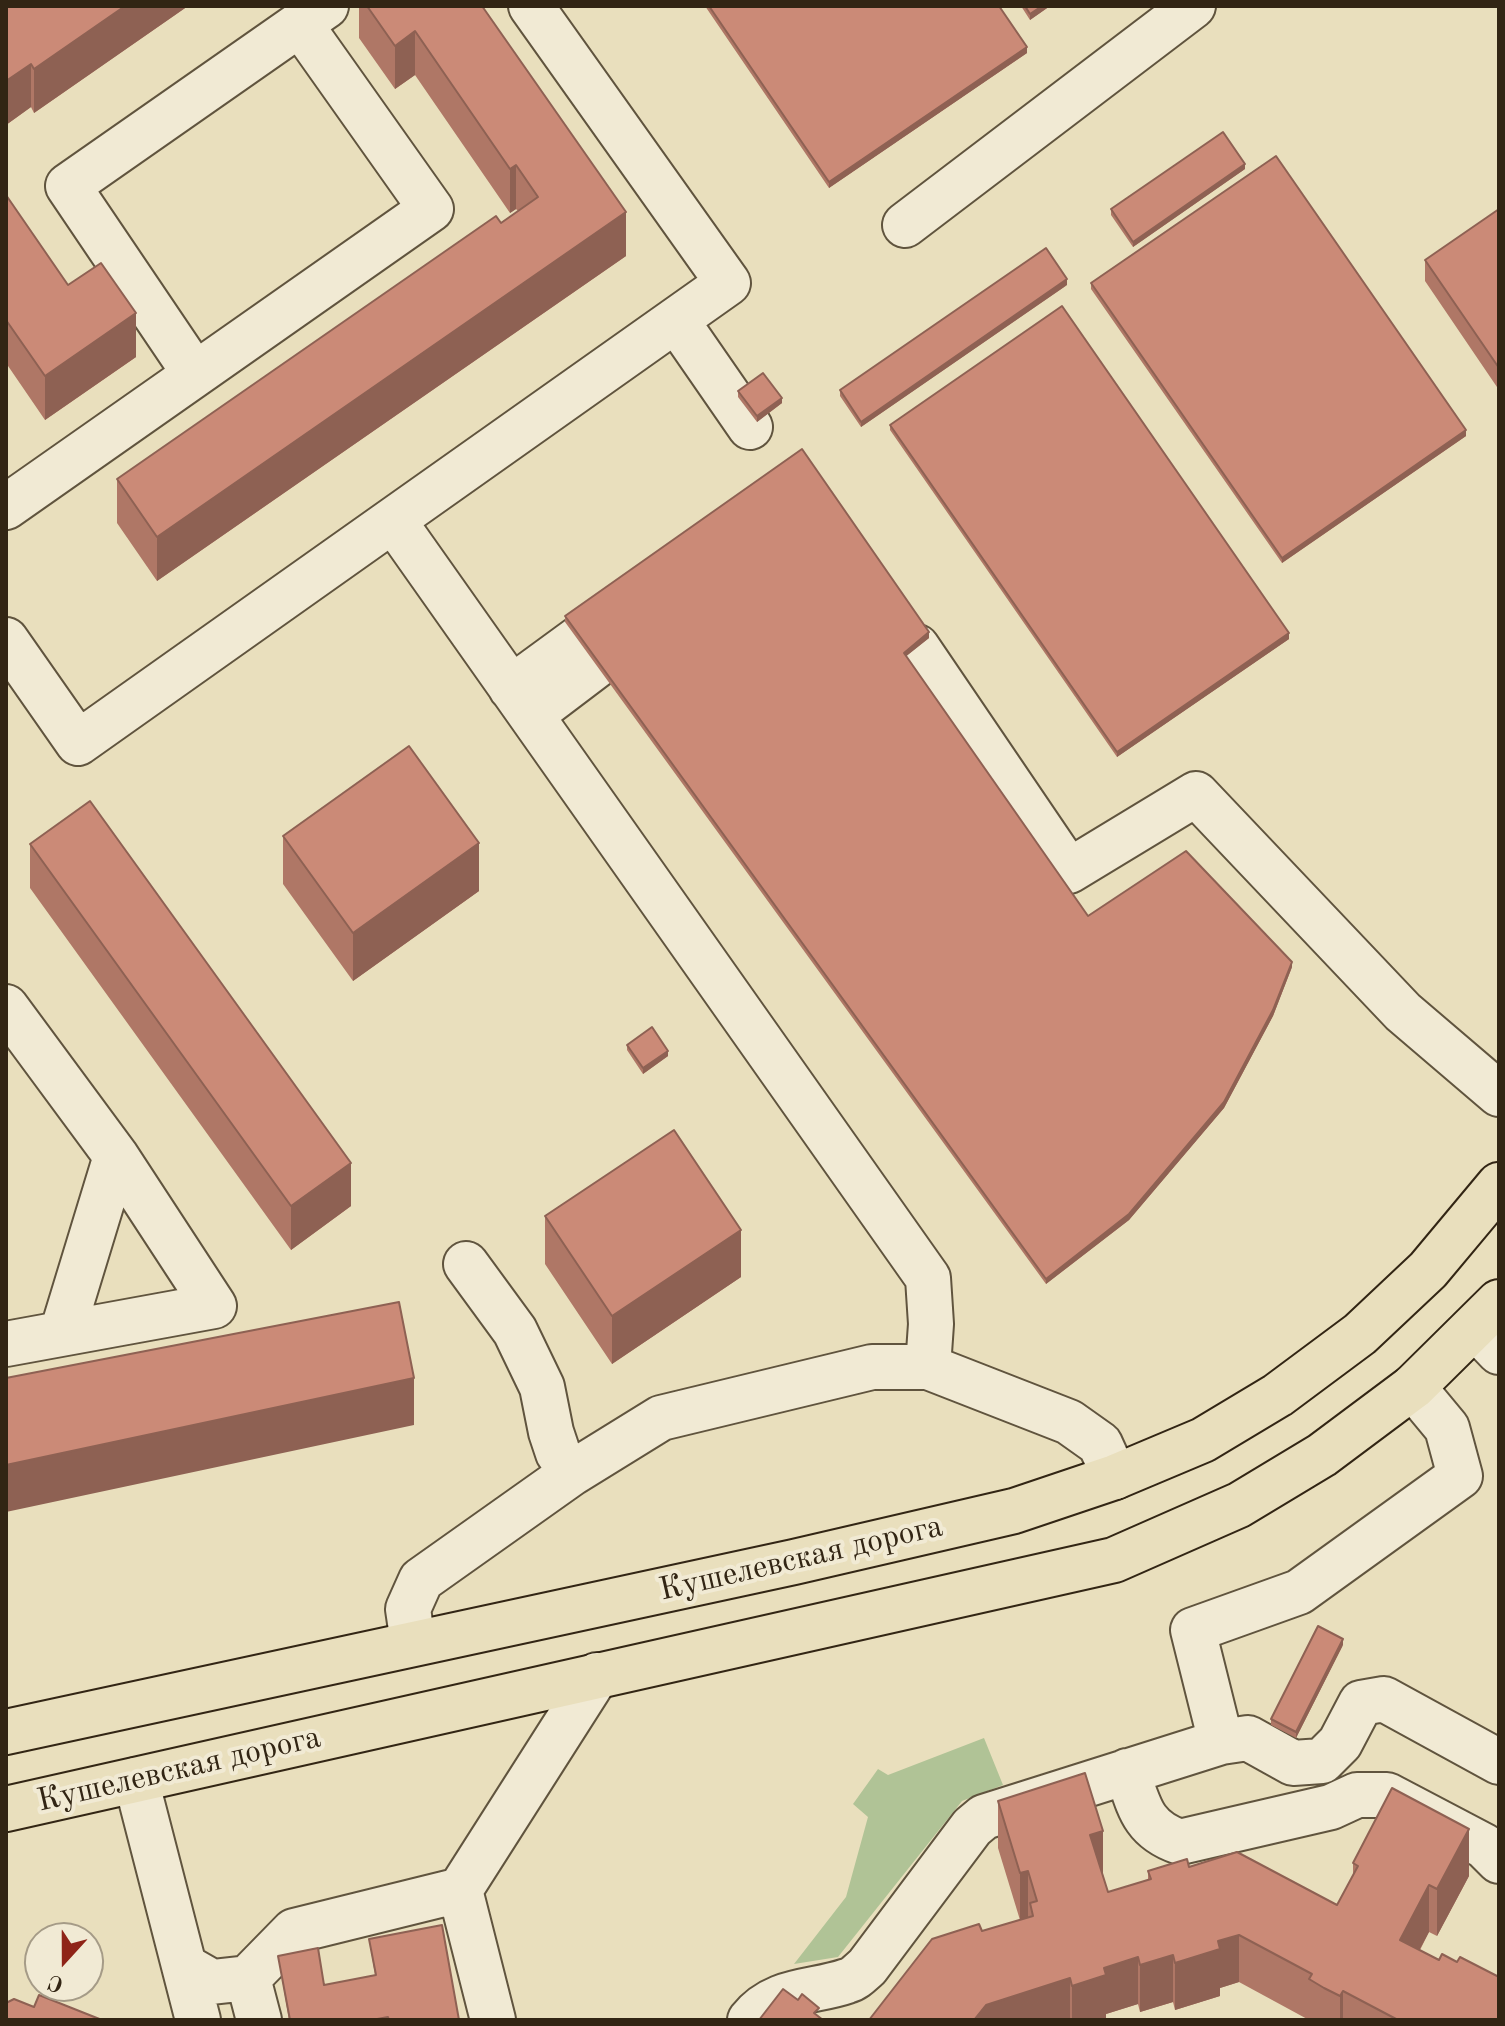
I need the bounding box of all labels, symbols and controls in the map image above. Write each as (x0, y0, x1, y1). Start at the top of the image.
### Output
street label: Кушелевская дорога (656, 1508, 946, 1610)
street label: Кушелевская дорога (34, 1719, 324, 1821)
north arrow (24, 1922, 104, 2002)
text: С (45, 1970, 67, 1995)

